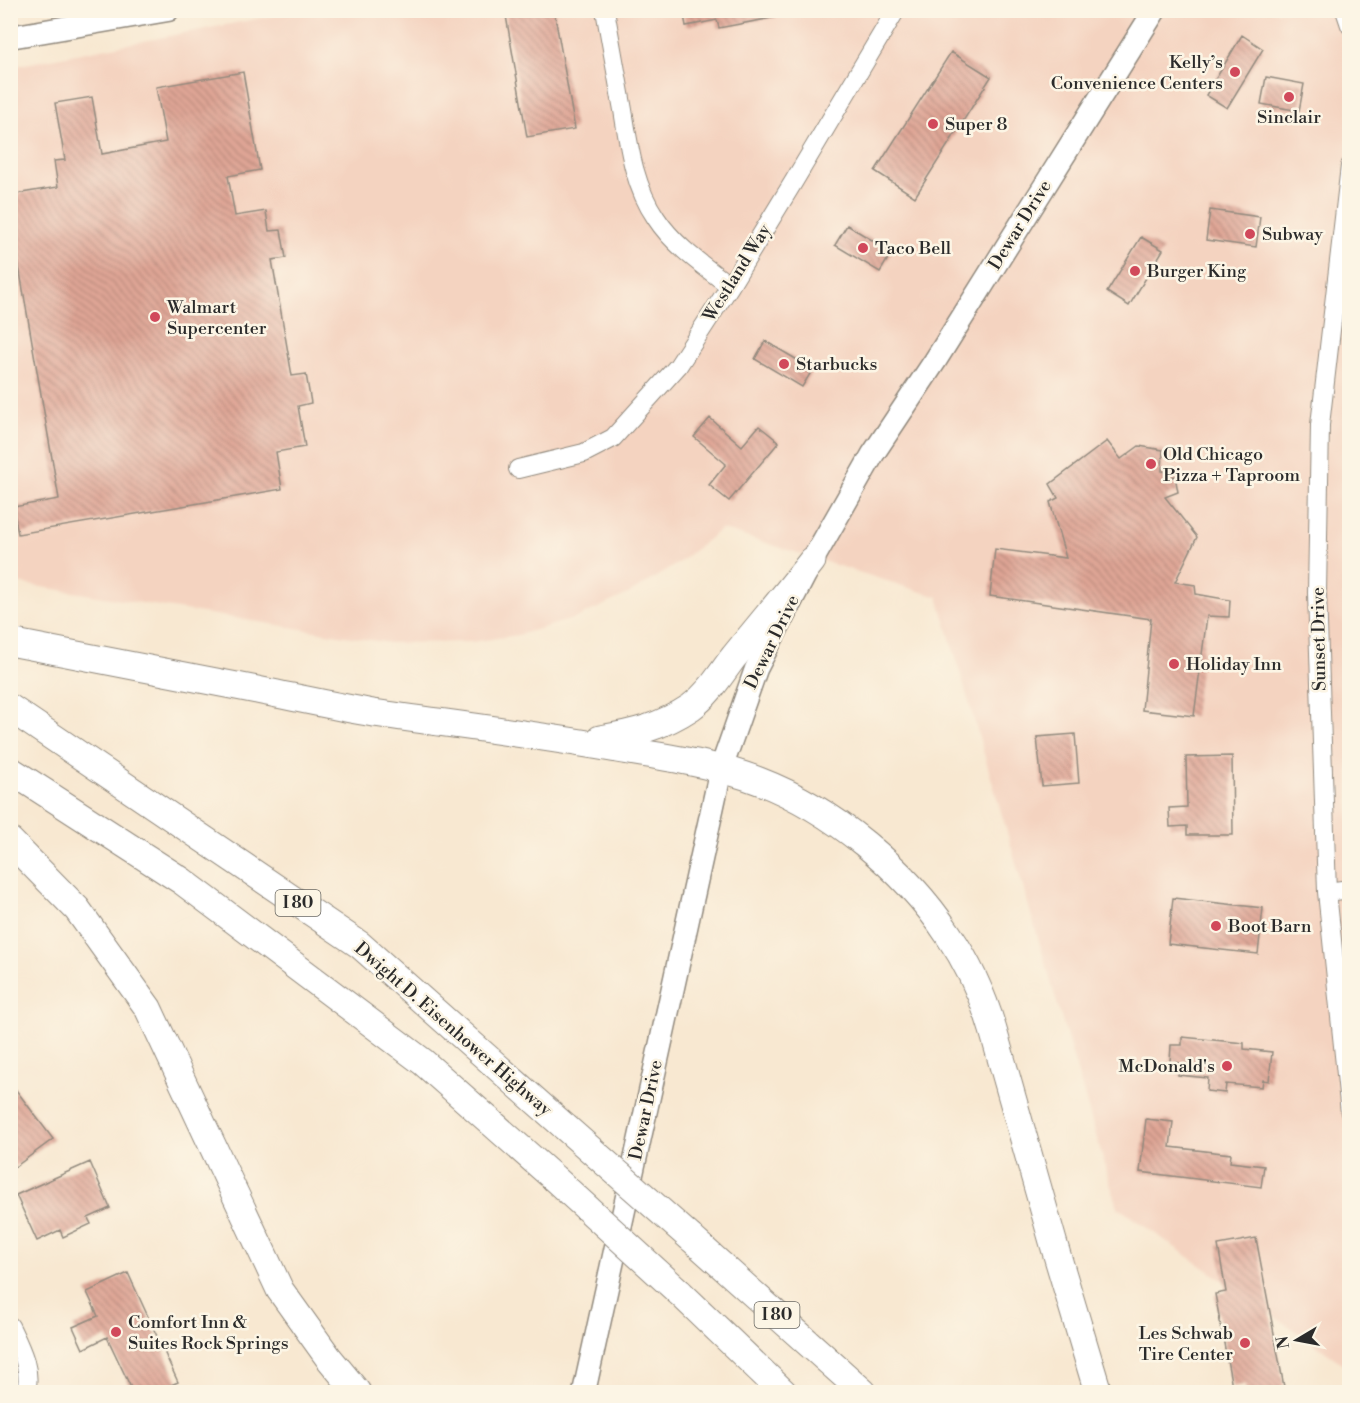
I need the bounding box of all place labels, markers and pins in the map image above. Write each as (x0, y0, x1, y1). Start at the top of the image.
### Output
place label: Kelly’s Convenience Centers (1051, 51, 1223, 95)
marker: Kelly’s Convenience Centers (1228, 65, 1242, 79)
marker: Sinclair (1282, 90, 1296, 104)
place label: Sinclair (1257, 106, 1321, 129)
place label: Super 8 (945, 113, 1008, 136)
marker: Super 8 (926, 117, 940, 131)
place label: Subway (1262, 223, 1323, 246)
marker: Subway (1243, 227, 1257, 241)
place label: Taco Bell (875, 237, 952, 260)
marker: Taco Bell (856, 241, 870, 255)
place label: Burger King (1146, 260, 1247, 283)
marker: Burger King (1128, 264, 1142, 278)
place label: Walmart Supercenter (166, 296, 267, 340)
marker: Walmart Supercenter (148, 310, 162, 324)
place label: Starbucks (796, 353, 877, 376)
marker: Starbucks (777, 357, 791, 371)
place label: Old Chicago Pizza + Taproom (1163, 443, 1300, 487)
marker: Old Chicago Pizza + Taproom (1144, 457, 1158, 471)
place label: Holiday Inn (1186, 653, 1282, 676)
marker: Holiday Inn (1167, 657, 1181, 671)
place label: Boot Barn (1227, 915, 1312, 938)
marker: Boot Barn (1209, 919, 1223, 933)
place label: McDonald's (1119, 1055, 1215, 1078)
marker: McDonald's (1220, 1059, 1234, 1073)
place label: Comfort Inn & Suites Rock Springs (128, 1311, 289, 1355)
place label: Les Schwab Tire Center (1139, 1322, 1233, 1366)
marker: Comfort Inn & Suites Rock Springs (109, 1325, 123, 1339)
marker: Les Schwab Tire Center (1238, 1336, 1252, 1350)

